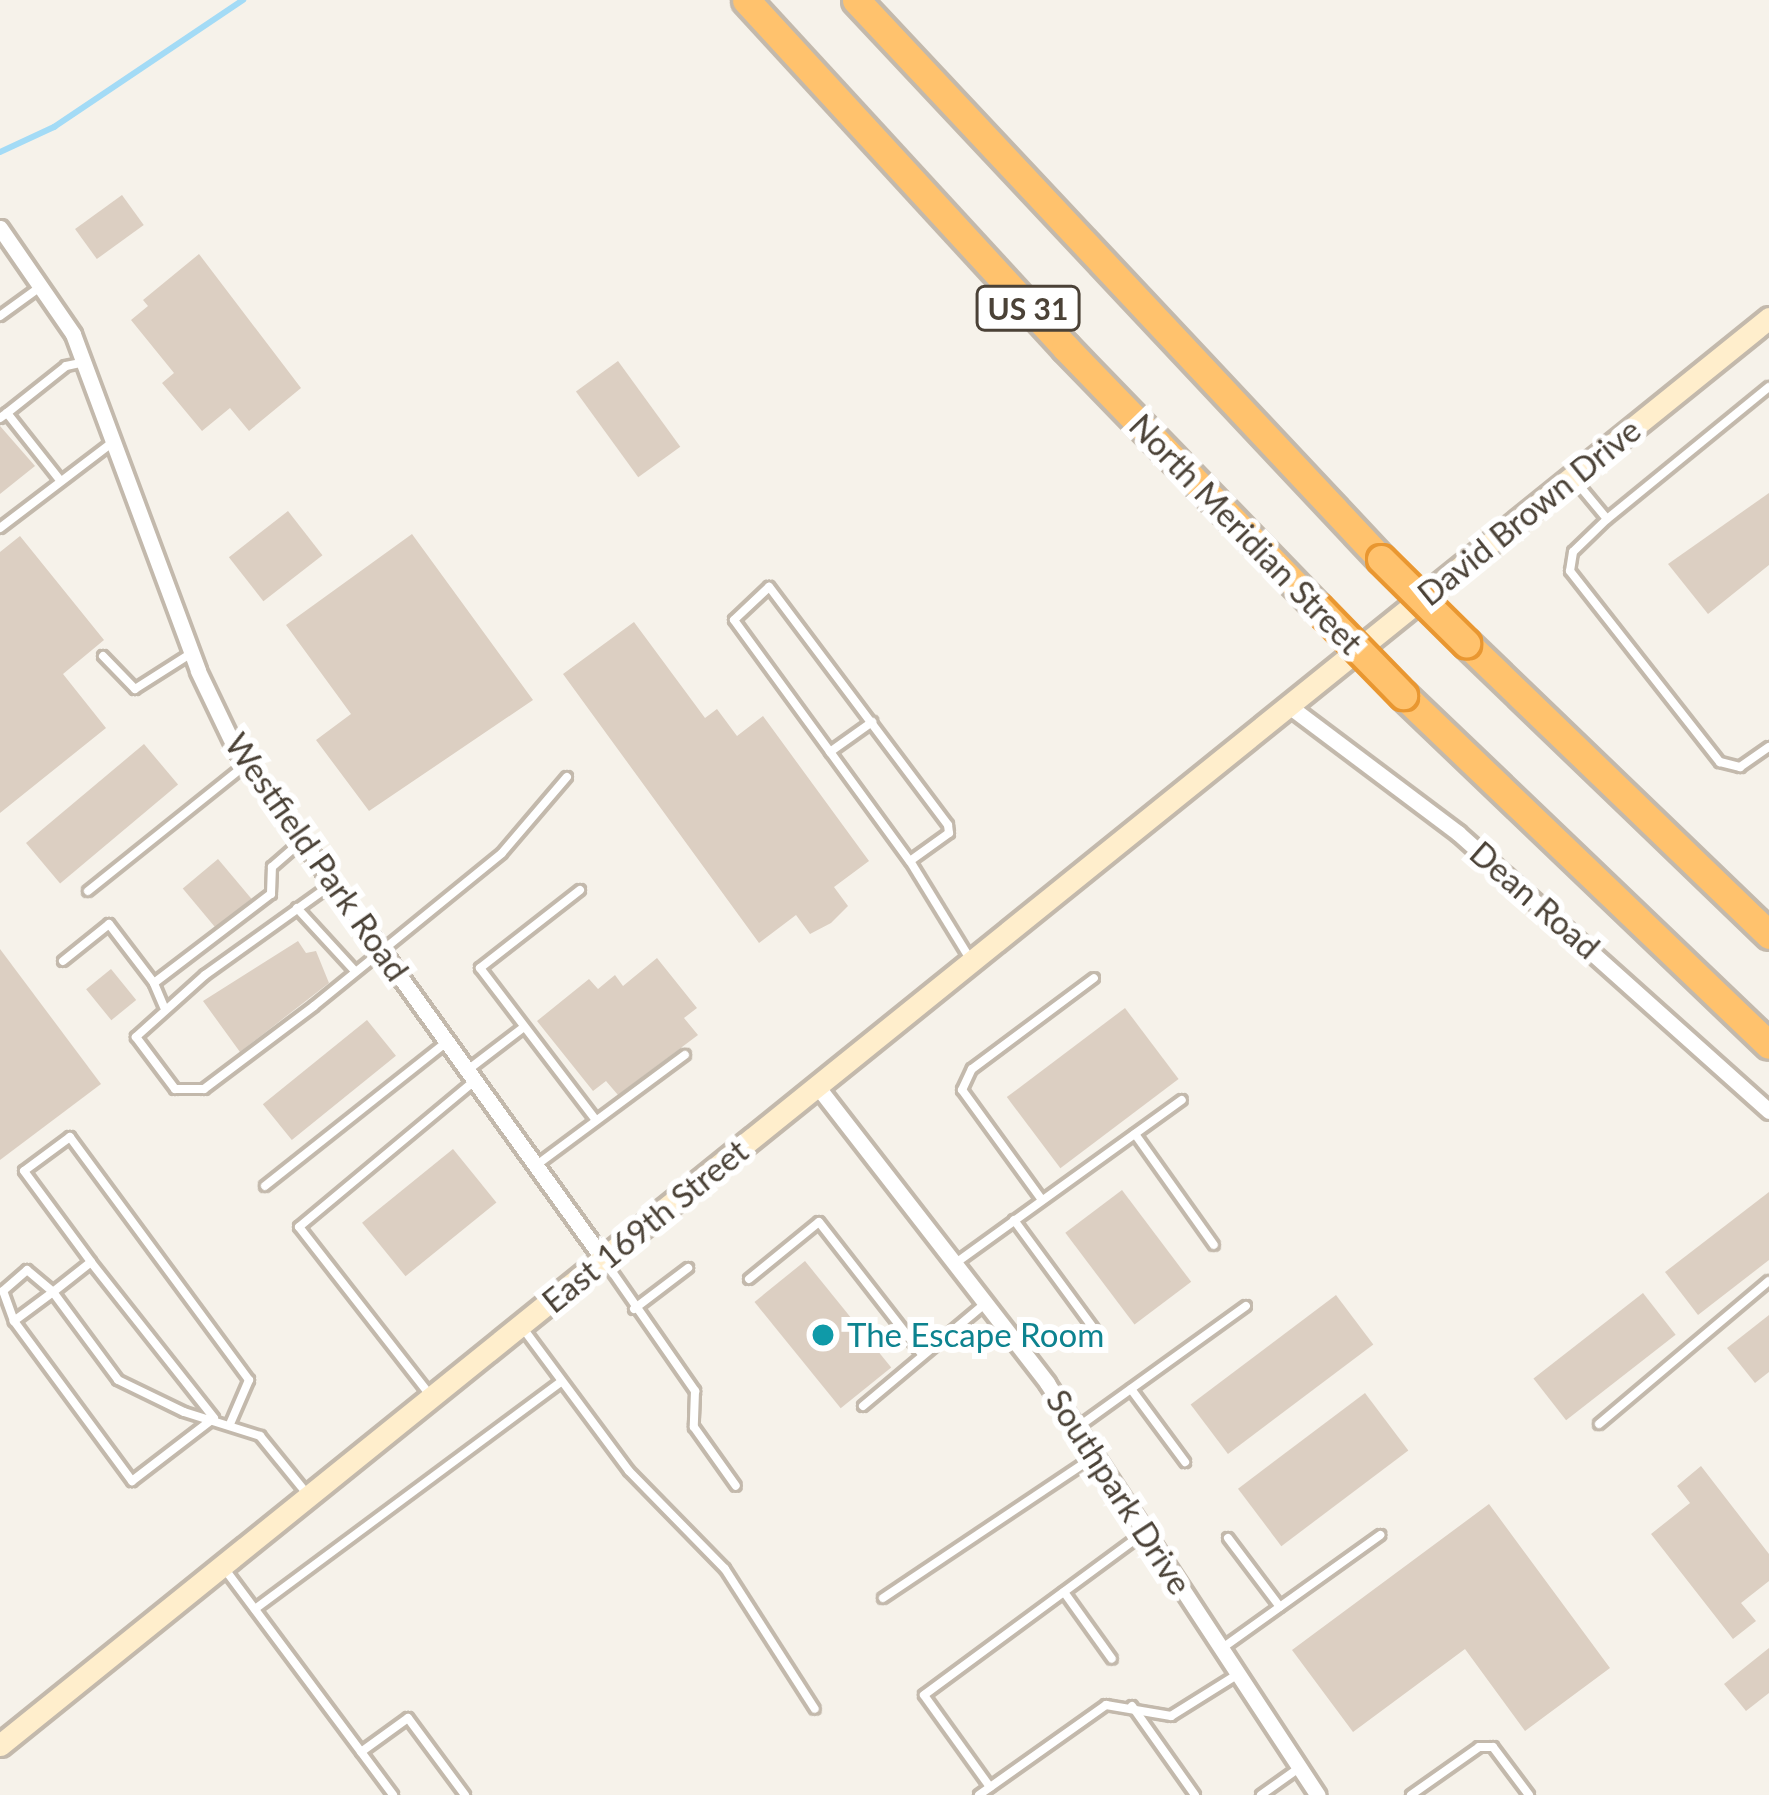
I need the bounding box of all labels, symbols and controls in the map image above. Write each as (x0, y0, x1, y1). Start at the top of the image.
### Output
road number: US 31 (974, 284, 1082, 332)
street label: North Meridian Street (1121, 406, 1371, 662)
street label: David Brown Drive (1410, 410, 1648, 614)
street label: Westfield Park Road (217, 726, 417, 988)
street label: Dean Road (1462, 833, 1608, 967)
street label: East 169th Street (534, 1131, 756, 1321)
place label: The Escape Room (847, 1315, 1104, 1355)
marker: The Escape Room (810, 1322, 836, 1348)
street label: Southpark Drive (1038, 1382, 1200, 1602)

